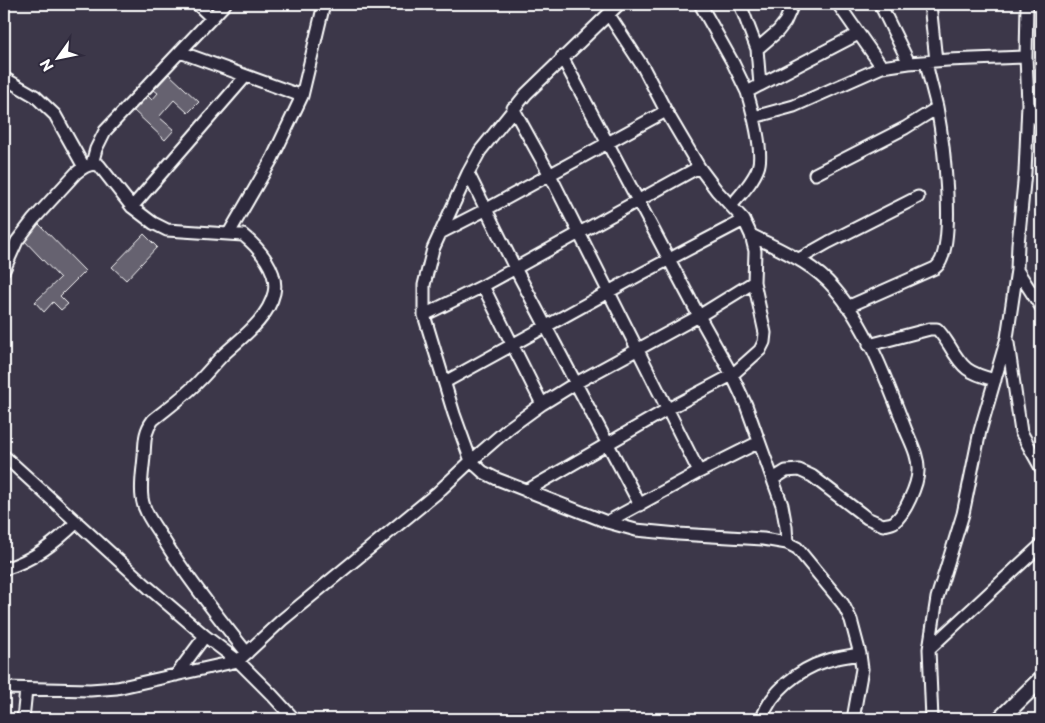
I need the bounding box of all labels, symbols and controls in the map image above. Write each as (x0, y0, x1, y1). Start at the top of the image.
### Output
north arrow (32, 32, 82, 82)
text: N (35, 55, 59, 76)

